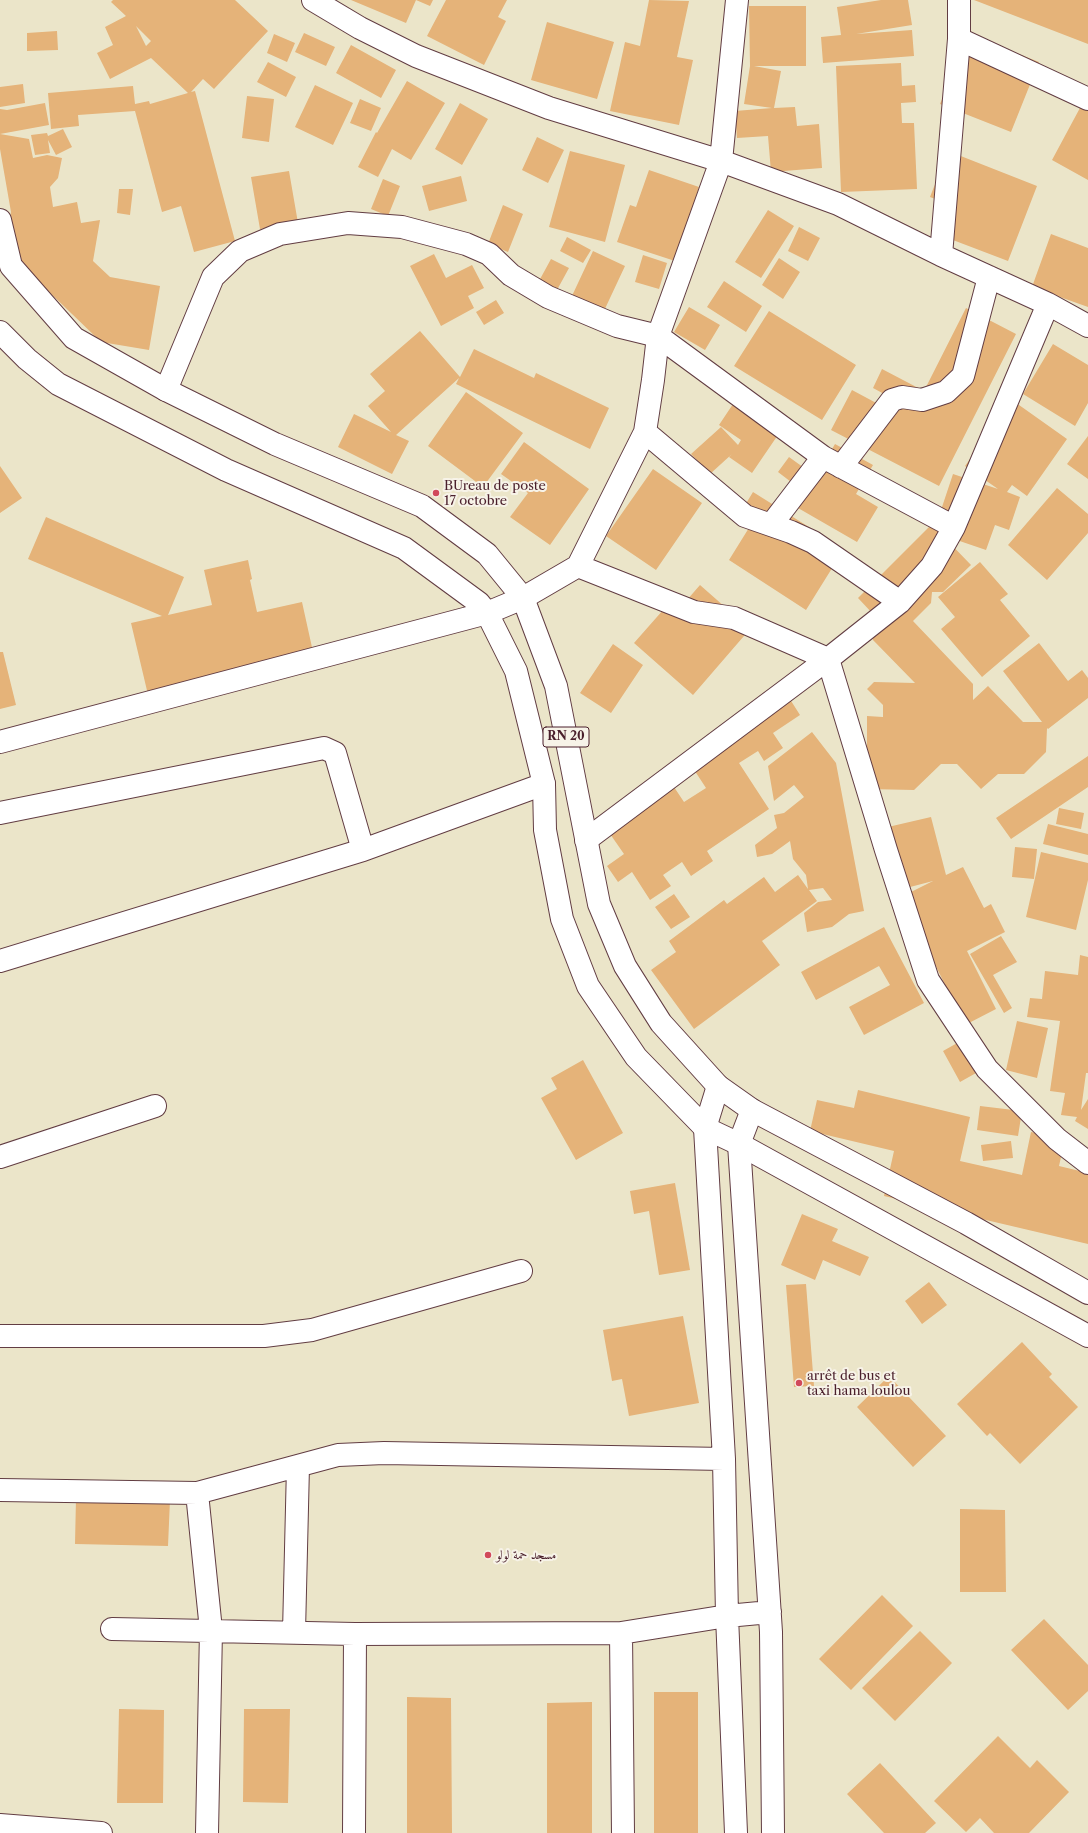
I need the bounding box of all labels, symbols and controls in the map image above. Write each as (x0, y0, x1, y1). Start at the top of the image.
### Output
place label: BUreau de poste 17 octobre (444, 478, 546, 509)
marker: BUreau de poste 17 octobre (431, 488, 441, 498)
road number: RN 20 (543, 727, 589, 747)
place label: arrêt de bus et taxi hama loulou (807, 1368, 911, 1399)
marker: arrêt de bus et taxi hama loulou (794, 1378, 804, 1388)
place label: مسجد حمة لولو (496, 1547, 556, 1563)
marker: مسجد حمة لولو (483, 1550, 493, 1560)

